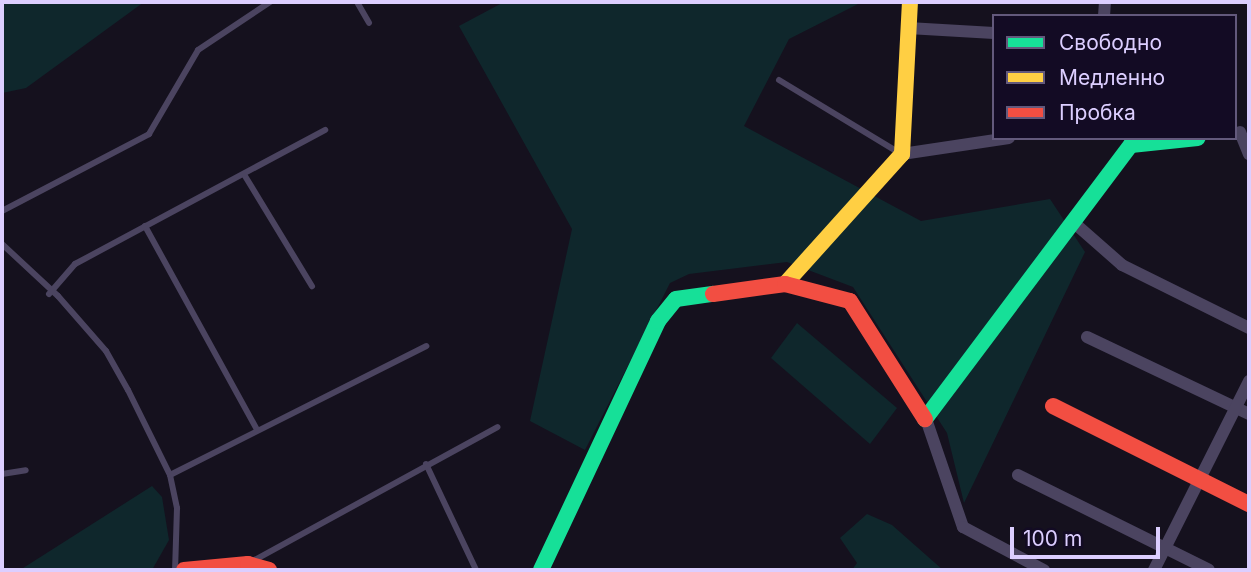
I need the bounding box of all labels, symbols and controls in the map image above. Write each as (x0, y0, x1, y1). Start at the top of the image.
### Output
legend (992, 14, 1237, 140)
text: Свободно (1059, 30, 1162, 55)
text: Медленно (1059, 65, 1165, 90)
text: Пробка (1059, 100, 1136, 125)
scale bar (1013, 512, 1164, 556)
text: 100 m (1023, 526, 1082, 551)

